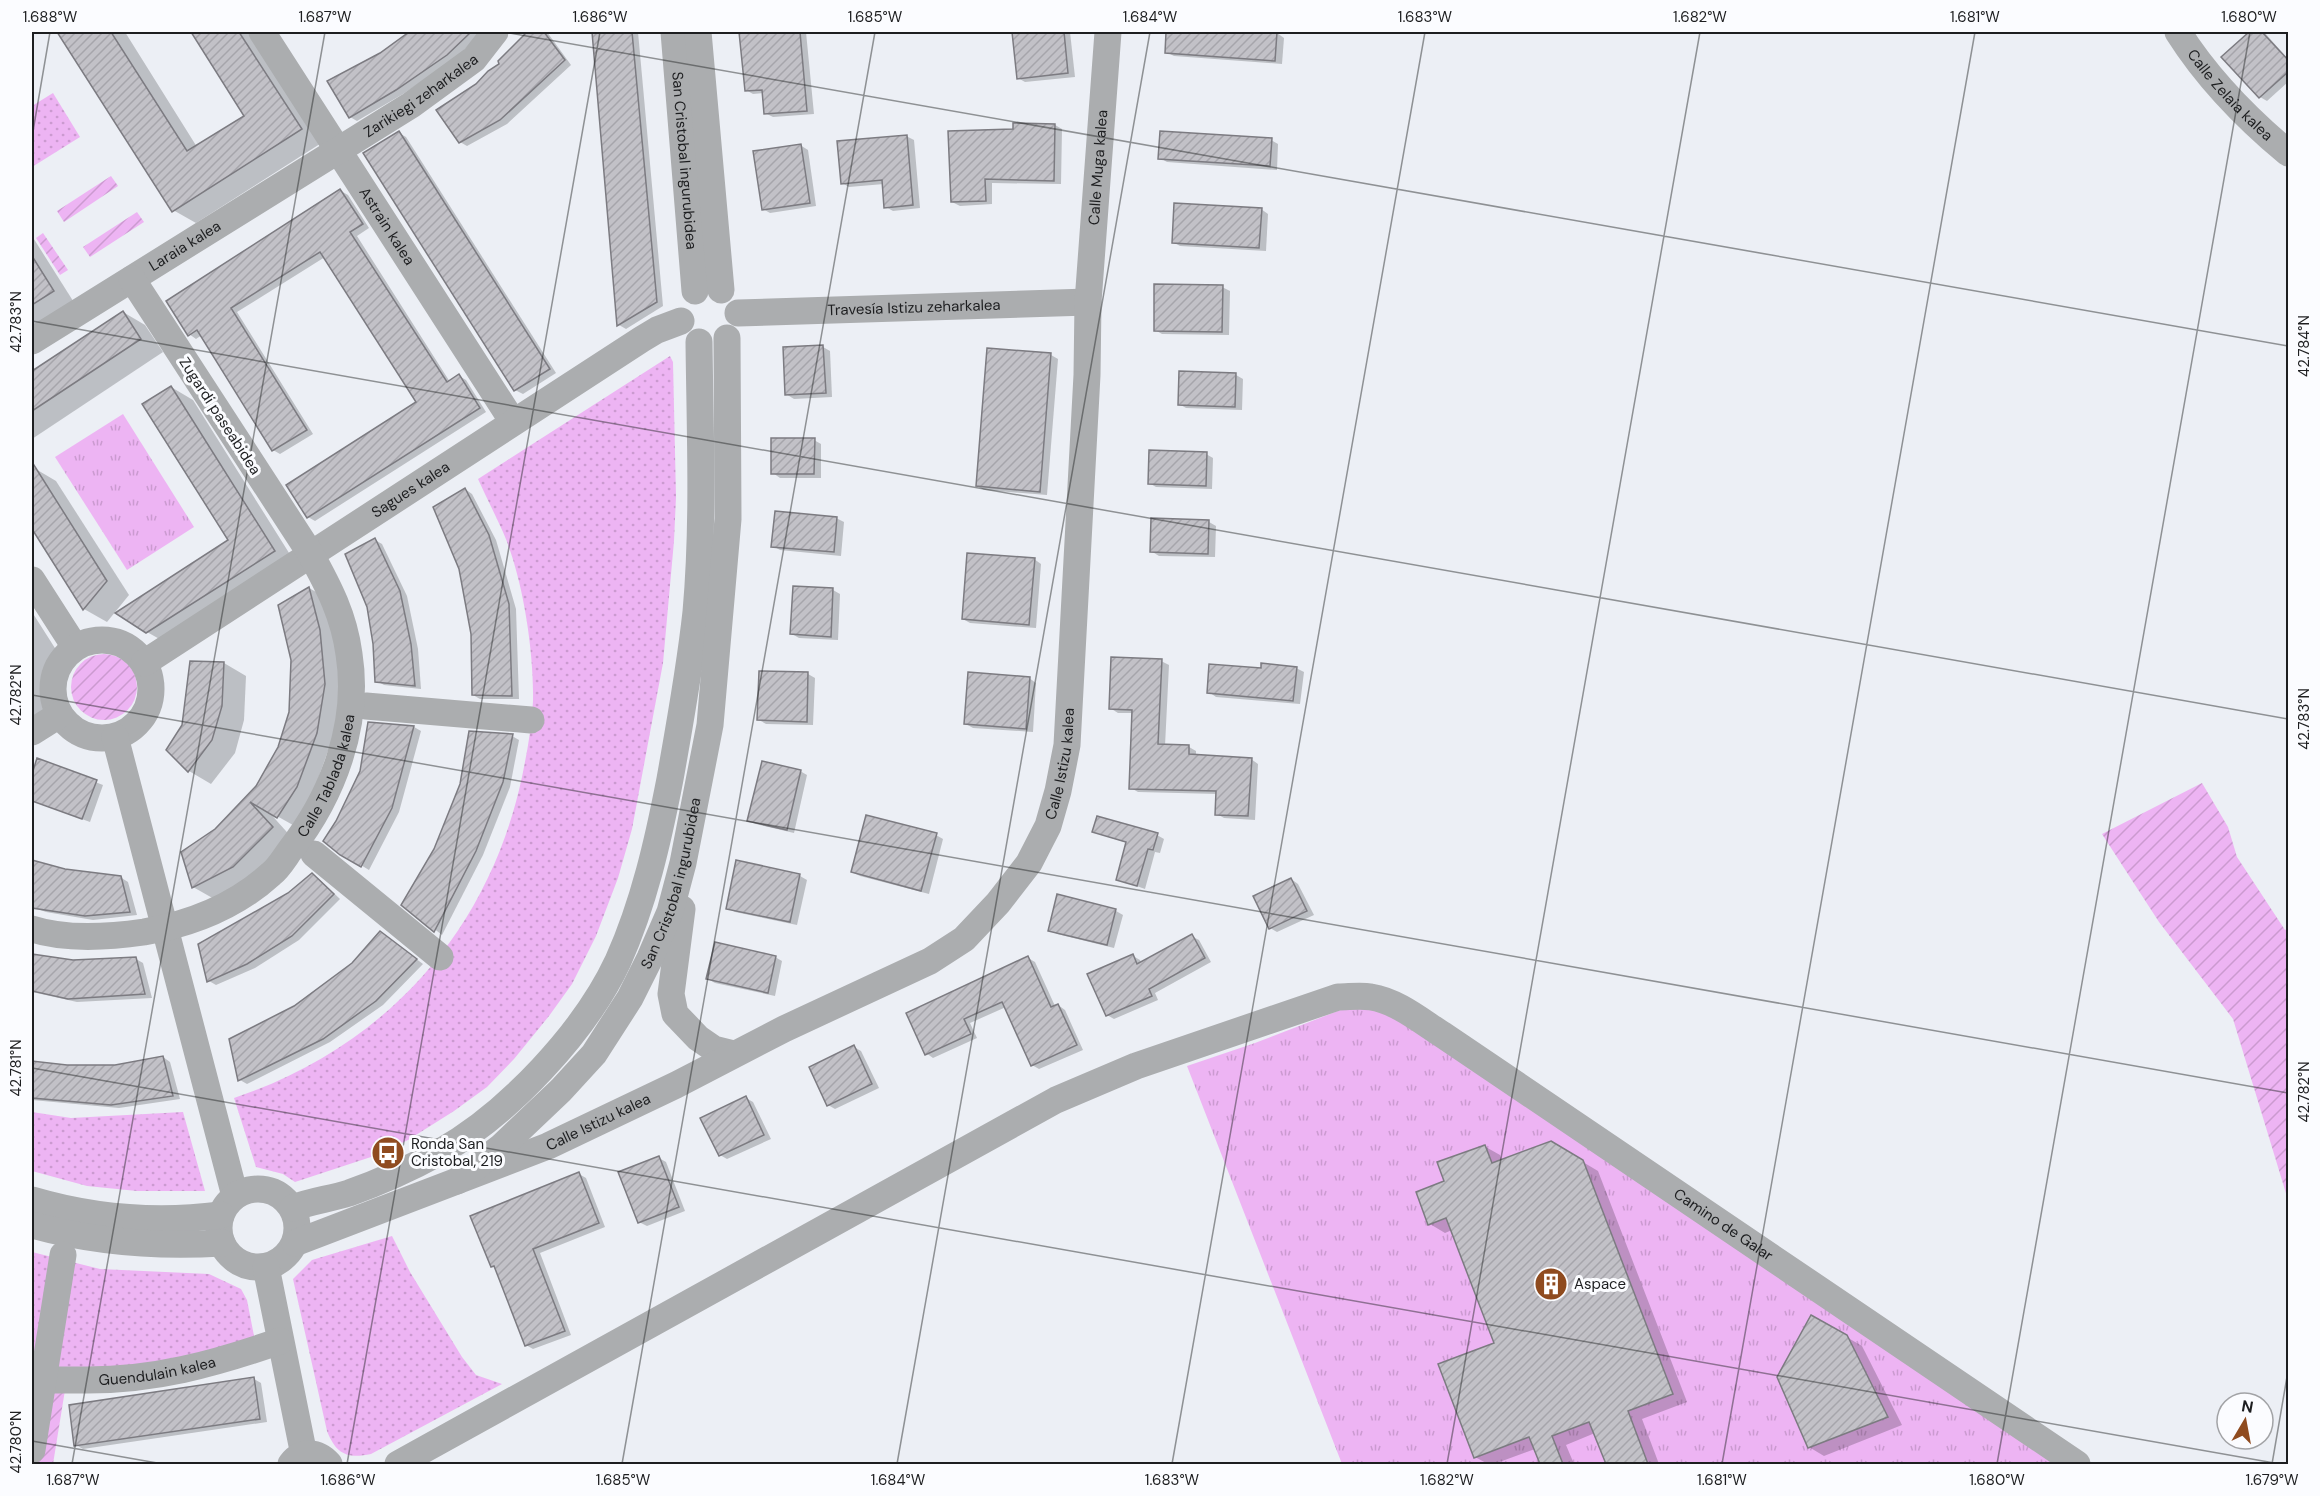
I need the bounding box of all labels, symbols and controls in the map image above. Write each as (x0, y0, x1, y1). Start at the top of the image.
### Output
text: 1.688°W (23, 7, 78, 27)
text: 1.687°W (298, 7, 352, 27)
text: 1.686°W (573, 7, 628, 27)
text: 1.685°W (848, 7, 903, 27)
text: 1.684°W (1123, 7, 1178, 27)
text: 1.683°W (1398, 7, 1453, 27)
text: 1.682°W (1673, 7, 1727, 27)
text: 1.681°W (1950, 7, 2000, 27)
text: 1.680°W (2221, 7, 2277, 27)
street label: Calle Zelaia kalea (2183, 45, 2277, 145)
street label: Zarikiegi zeharkalea (360, 49, 482, 142)
street label: San Cristobal ingurubidea (667, 71, 702, 250)
street label: Calle Muga kalea (1084, 109, 1112, 226)
street label: Astrain kalea (355, 184, 419, 269)
street label: Laraia kalea (145, 216, 225, 276)
text: 42.783°N (6, 291, 26, 353)
street label: Travesía Istizu zeharkalea (827, 295, 1001, 320)
text: 42.784°N (2294, 315, 2314, 377)
street label: Zugardi paseabidea (174, 353, 266, 479)
street label: Sagues kalea (368, 457, 454, 522)
text: 42.782°N (6, 664, 26, 726)
text: 42.783°N (2294, 688, 2314, 750)
street label: Calle Istizu kalea (1040, 707, 1079, 822)
street label: Calle Tablada kalea (293, 713, 360, 841)
street label: San Cristobal ingurubidea (636, 796, 706, 973)
text: 42.781°N (6, 1039, 26, 1097)
text: 42.782°N (2294, 1061, 2314, 1123)
street label: Calle Istizu kalea (543, 1089, 654, 1156)
place label: Ronda San Cristobal, 219 (411, 1134, 503, 1171)
bus stop icon: Ronda San Cristobal, 219 (370, 1135, 406, 1171)
street label: Camino de Galar (1670, 1184, 1777, 1266)
building icon: Aspace (1533, 1266, 1569, 1302)
place label: Aspace (1574, 1274, 1626, 1294)
street label: Guendulain kalea (98, 1352, 218, 1390)
north arrow (2215, 1391, 2275, 1451)
text: N (2240, 1395, 2255, 1418)
text: 42.780°N (6, 1411, 26, 1473)
text: 1.687°W (46, 1470, 100, 1490)
text: 1.686°W (321, 1470, 376, 1490)
text: 1.685°W (596, 1470, 651, 1490)
text: 1.684°W (871, 1470, 926, 1490)
text: 1.683°W (1145, 1470, 1200, 1490)
text: 1.682°W (1420, 1470, 1474, 1490)
text: 1.681°W (1697, 1470, 1747, 1490)
text: 1.680°W (1969, 1470, 2025, 1490)
text: 1.679°W (2246, 1470, 2299, 1490)

